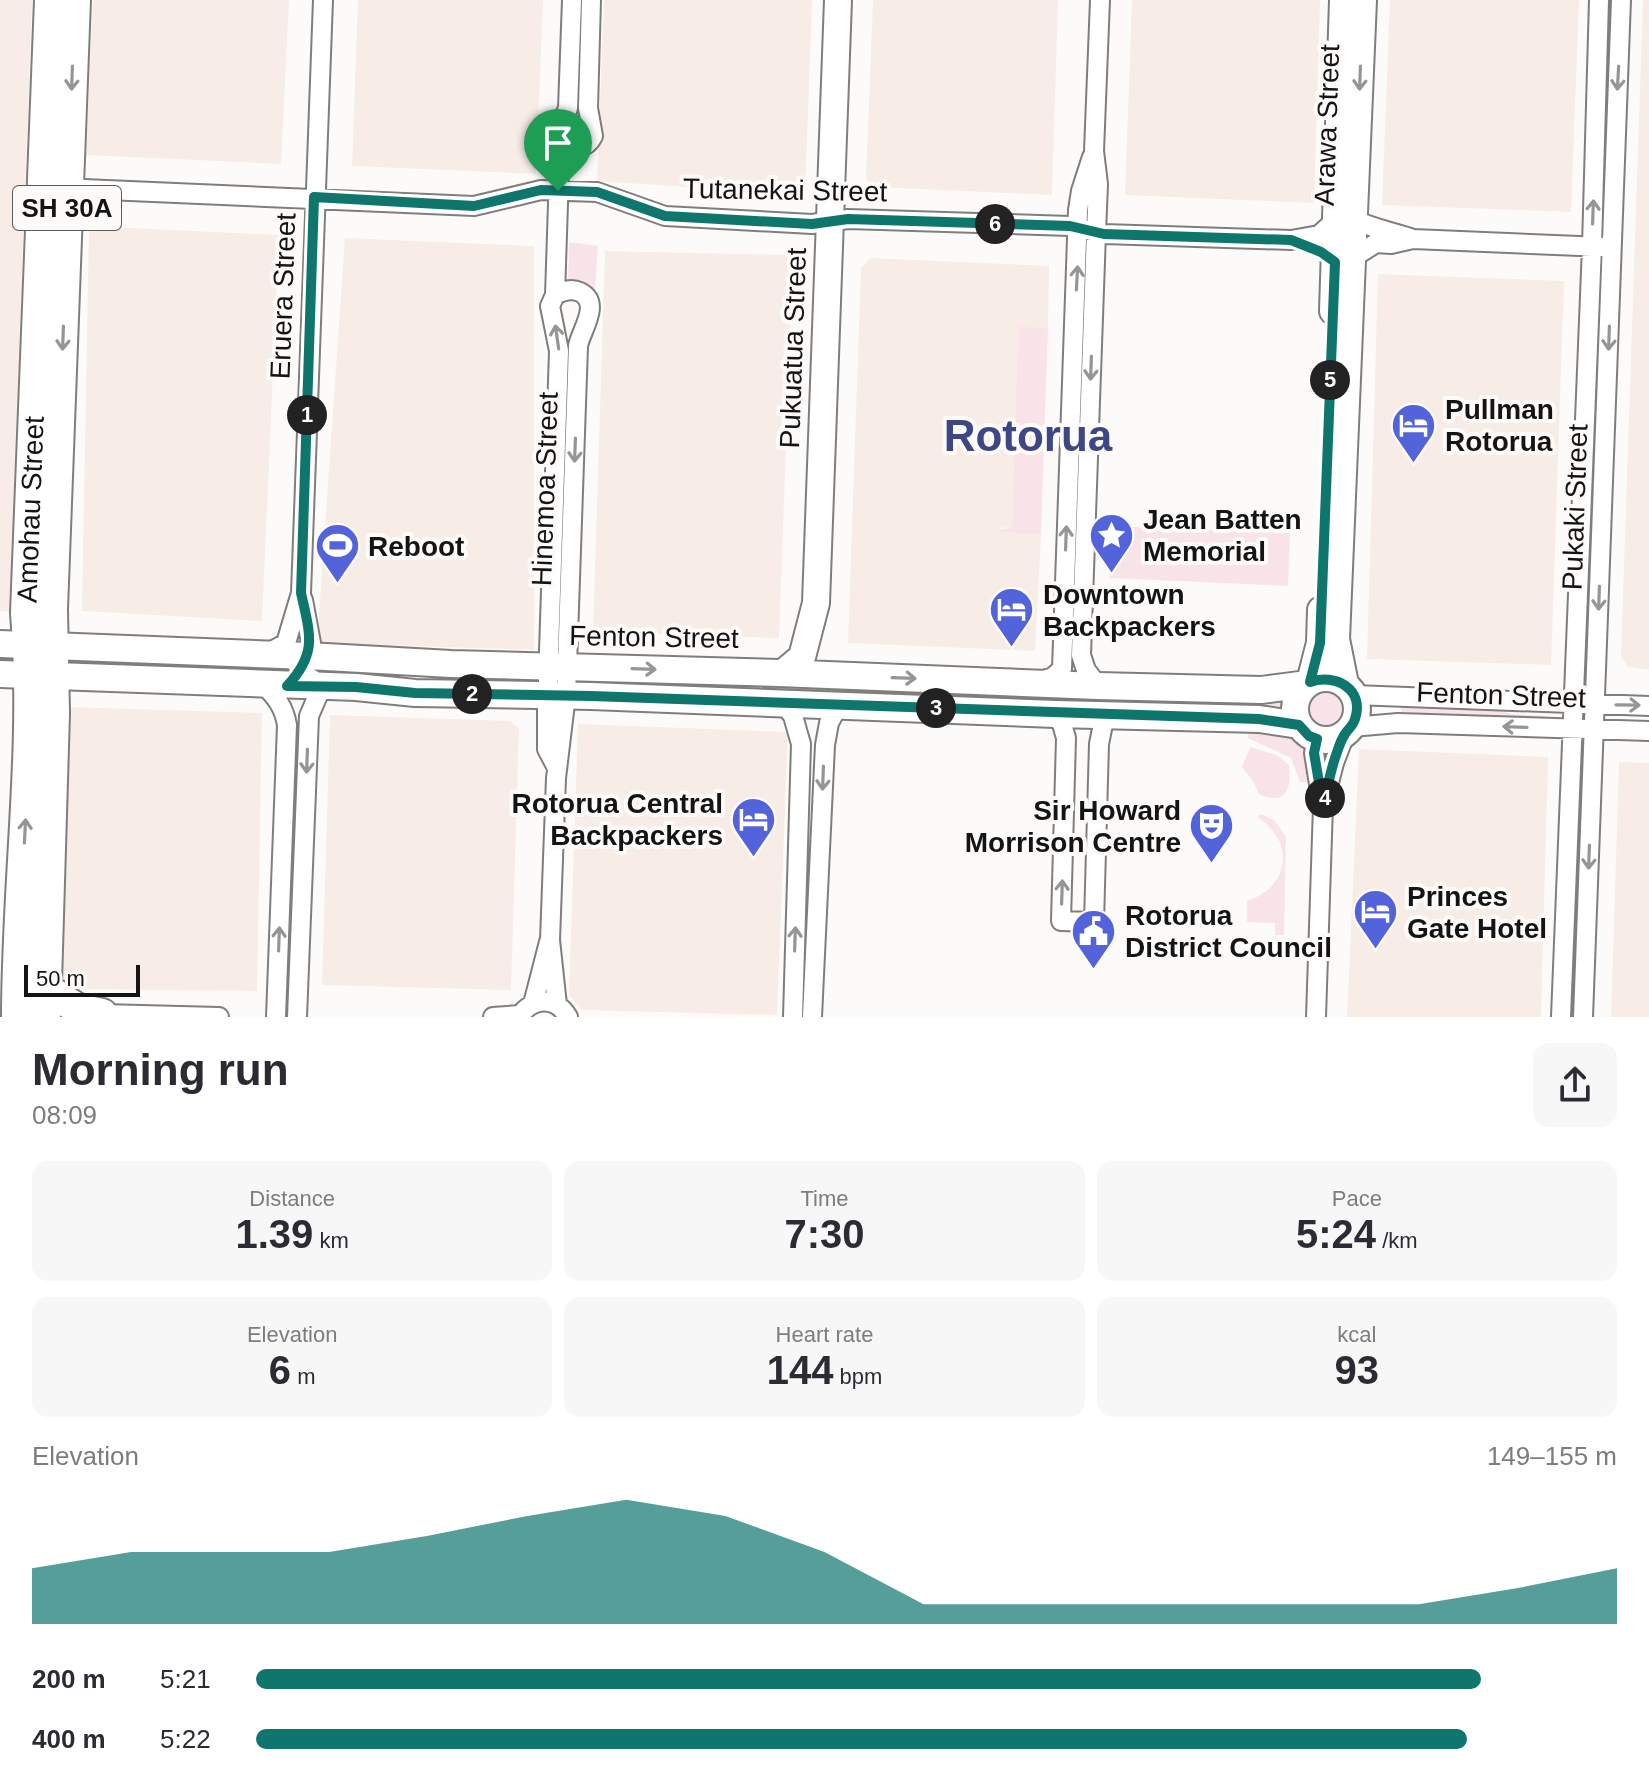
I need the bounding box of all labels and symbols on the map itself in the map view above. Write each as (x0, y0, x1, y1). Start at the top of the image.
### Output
street label: Arawa Street (1309, 43, 1345, 206)
one-way arrow (65, 64, 80, 91)
one-way arrow (1353, 64, 1368, 91)
one-way arrow (1611, 64, 1626, 91)
pin (524, 109, 592, 191)
street label: Tutanekai Street (683, 173, 888, 207)
road number: SH 30A (13, 186, 121, 230)
one-way arrow (1586, 199, 1601, 226)
pin: 6 (975, 204, 1015, 244)
street label: Eruera Street (265, 212, 301, 380)
street label: Pukuatua Street (774, 247, 812, 449)
one-way arrow (1069, 265, 1084, 292)
one-way arrow (55, 324, 70, 351)
one-way arrow (1601, 324, 1616, 351)
one-way arrow (549, 325, 564, 351)
one-way arrow (1083, 354, 1098, 381)
pin: 5 (1310, 360, 1350, 400)
street label: Hinemoa Street (526, 391, 564, 587)
place label: Pullman Rotorua (1445, 394, 1554, 457)
pin: 1 (287, 395, 327, 435)
hotel icon: Pullman Rotorua (1390, 401, 1438, 464)
district label: Rotorua (944, 411, 1113, 460)
street label: Amohau Street (11, 415, 49, 603)
street label: Pukaki Street (1557, 423, 1593, 591)
one-way arrow (568, 436, 583, 463)
place label: Jean Batten Memorial (1143, 504, 1302, 567)
place icon: Jean Batten Memorial (1088, 511, 1136, 574)
sports icon: Reboot (313, 522, 361, 585)
one-way arrow (1059, 525, 1074, 552)
place label: Reboot (368, 531, 464, 562)
place label: Downtown Backpackers (1043, 579, 1216, 642)
one-way arrow (1592, 584, 1607, 611)
hotel icon: Downtown Backpackers (988, 586, 1036, 649)
street label: Fenton Street (569, 620, 739, 654)
one-way arrow (630, 661, 657, 676)
one-way arrow (890, 671, 917, 686)
pin: 2 (452, 674, 492, 714)
street label: Fenton Street (1416, 677, 1587, 713)
pin: 3 (916, 688, 956, 728)
one-way arrow (1614, 698, 1641, 713)
one-way arrow (1502, 720, 1529, 735)
one-way arrow (300, 747, 315, 774)
one-way arrow (816, 764, 831, 791)
pin: 4 (1305, 778, 1345, 818)
place label: Rotorua Central Backpackers (511, 788, 723, 851)
hotel icon: Rotorua Central Backpackers (730, 795, 778, 858)
place label: Sir Howard Morrison Centre (965, 795, 1181, 858)
theatre icon: Sir Howard Morrison Centre (1188, 802, 1236, 865)
one-way arrow (18, 818, 33, 845)
one-way arrow (1581, 843, 1597, 870)
one-way arrow (1055, 879, 1070, 906)
place label: Princes Gate Hotel (1407, 881, 1547, 944)
hotel icon: Princes Gate Hotel (1352, 888, 1400, 951)
place label: Rotorua District Council (1125, 900, 1332, 963)
public building icon: Rotorua District Council (1070, 907, 1118, 970)
one-way arrow (271, 926, 286, 953)
one-way arrow (787, 926, 803, 953)
scale bar (24, 961, 140, 997)

